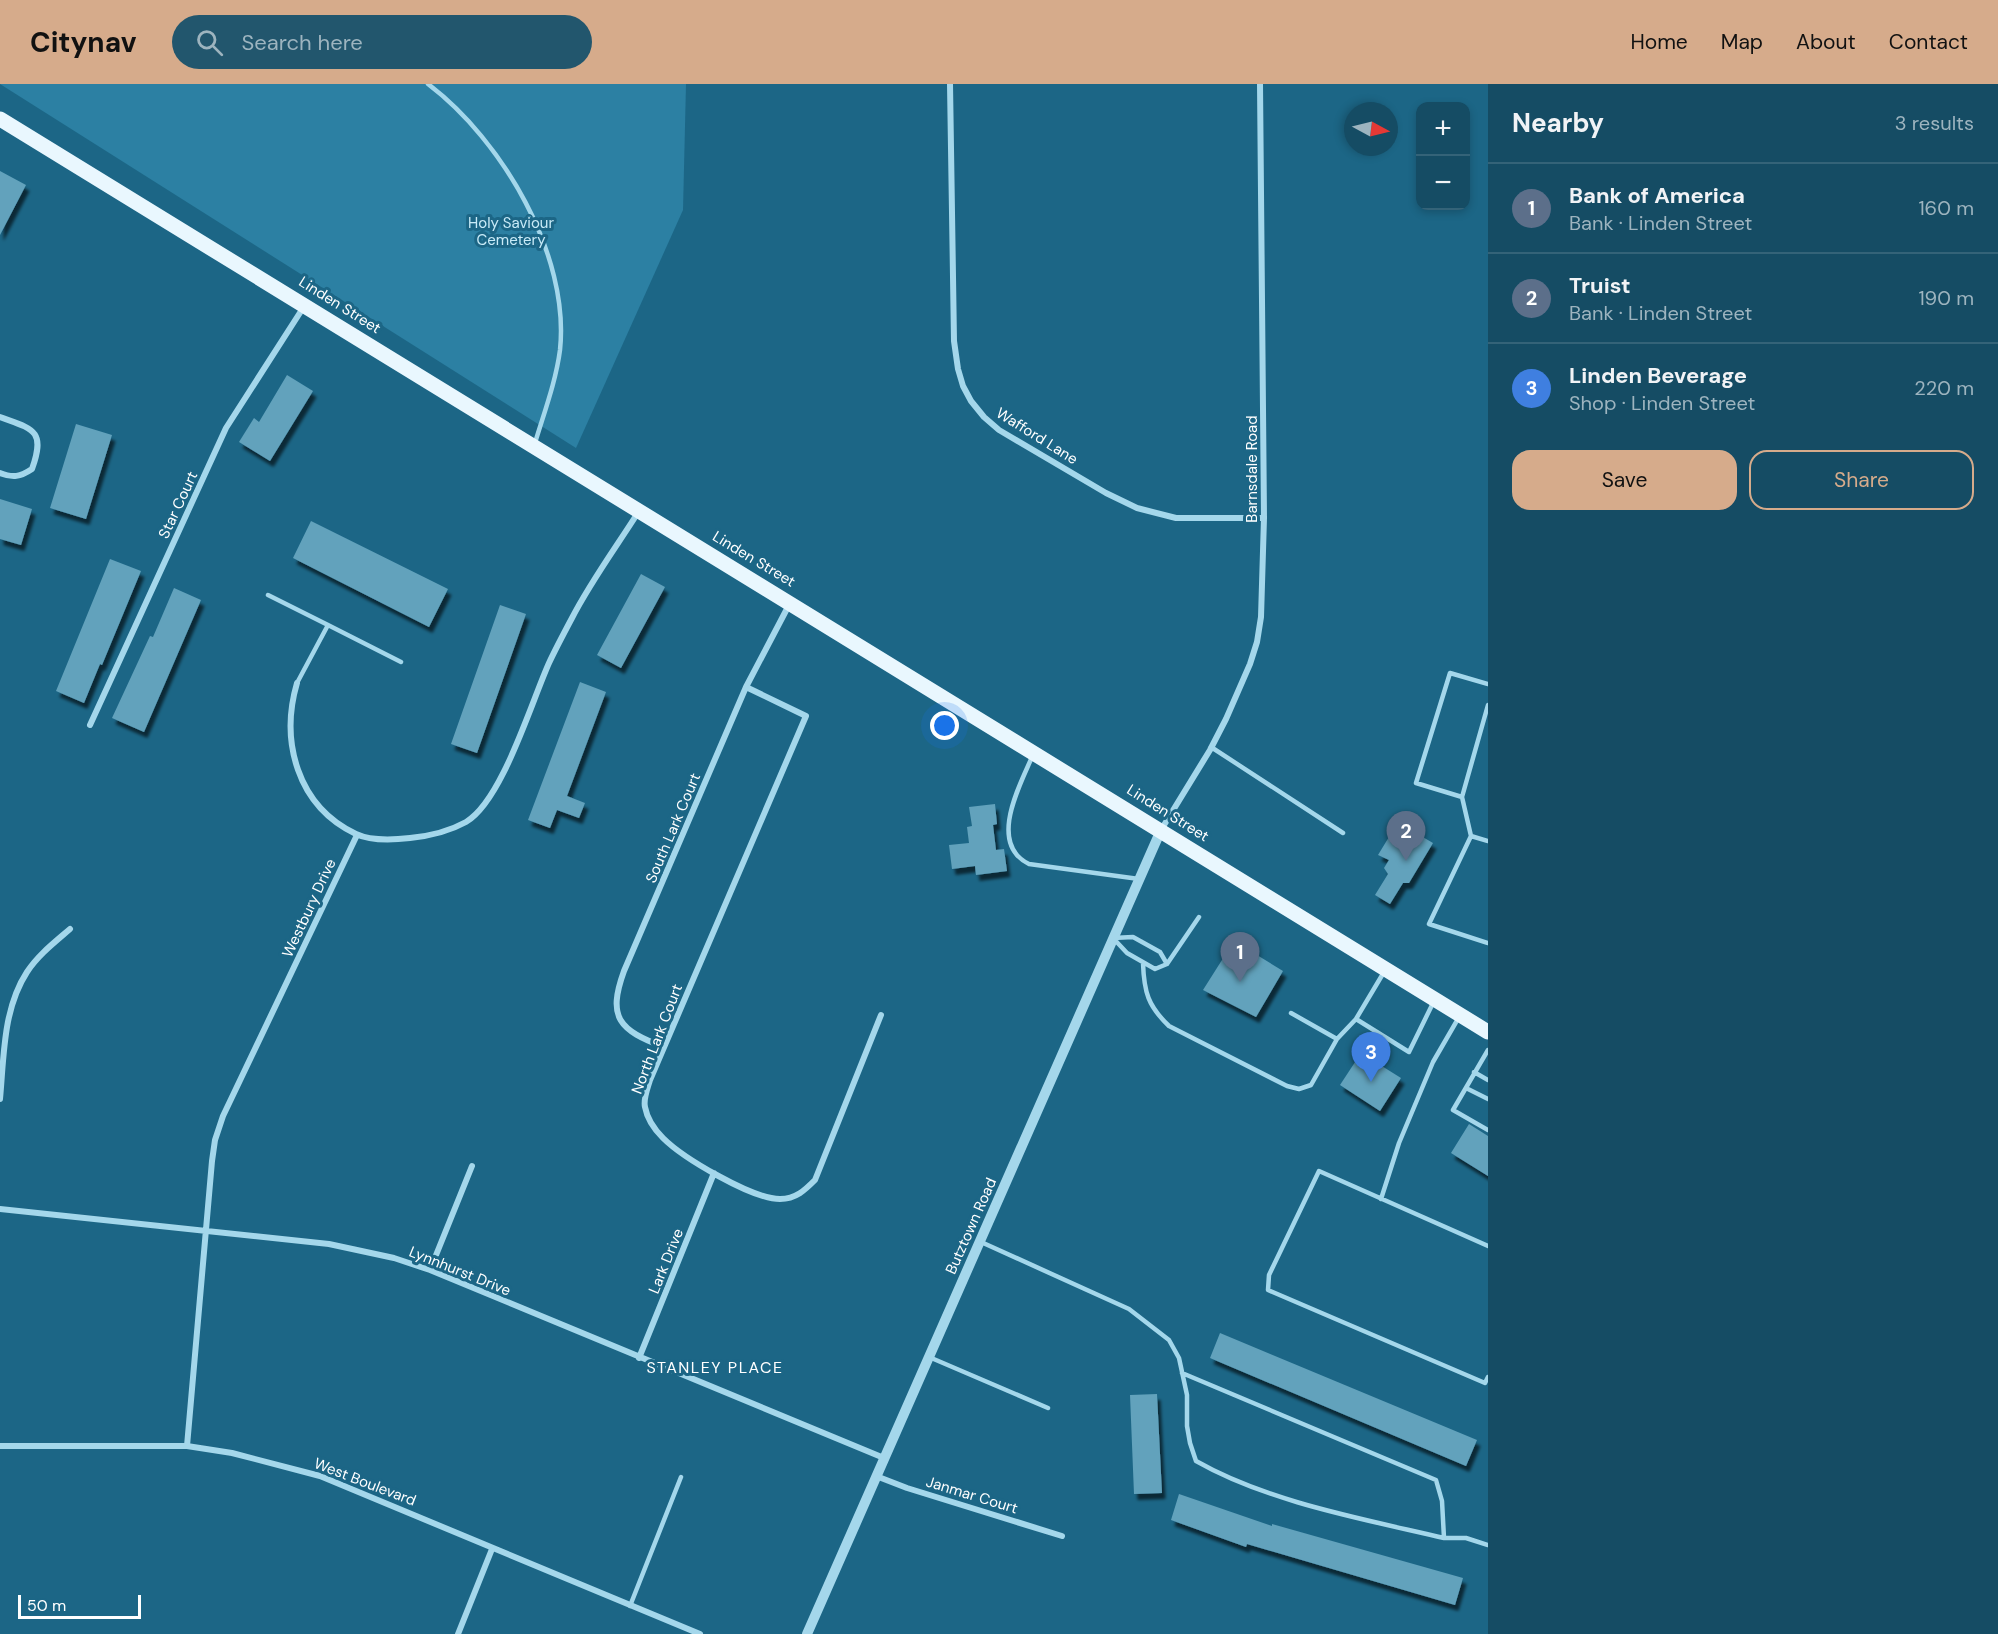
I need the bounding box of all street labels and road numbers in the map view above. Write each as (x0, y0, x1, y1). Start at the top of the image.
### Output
street label: Linden Street (295, 272, 385, 338)
street label: Wafford Lane (992, 403, 1082, 469)
street label: Barnsdale Road (1242, 415, 1262, 523)
street label: Star Court (154, 468, 202, 542)
street label: Linden Street (709, 526, 799, 592)
street label: South Lark Court (641, 770, 705, 886)
street label: Linden Street (1123, 780, 1213, 846)
street label: Westbury Drive (277, 855, 341, 961)
street label: North Lark Court (627, 981, 687, 1097)
street label: Butztown Road (941, 1175, 1001, 1277)
street label: Lark Drive (644, 1225, 688, 1297)
street label: Lynnhurst Drive (406, 1242, 514, 1300)
street label: West Boulevard (311, 1453, 419, 1511)
street label: Janmar Court (924, 1472, 1020, 1518)

